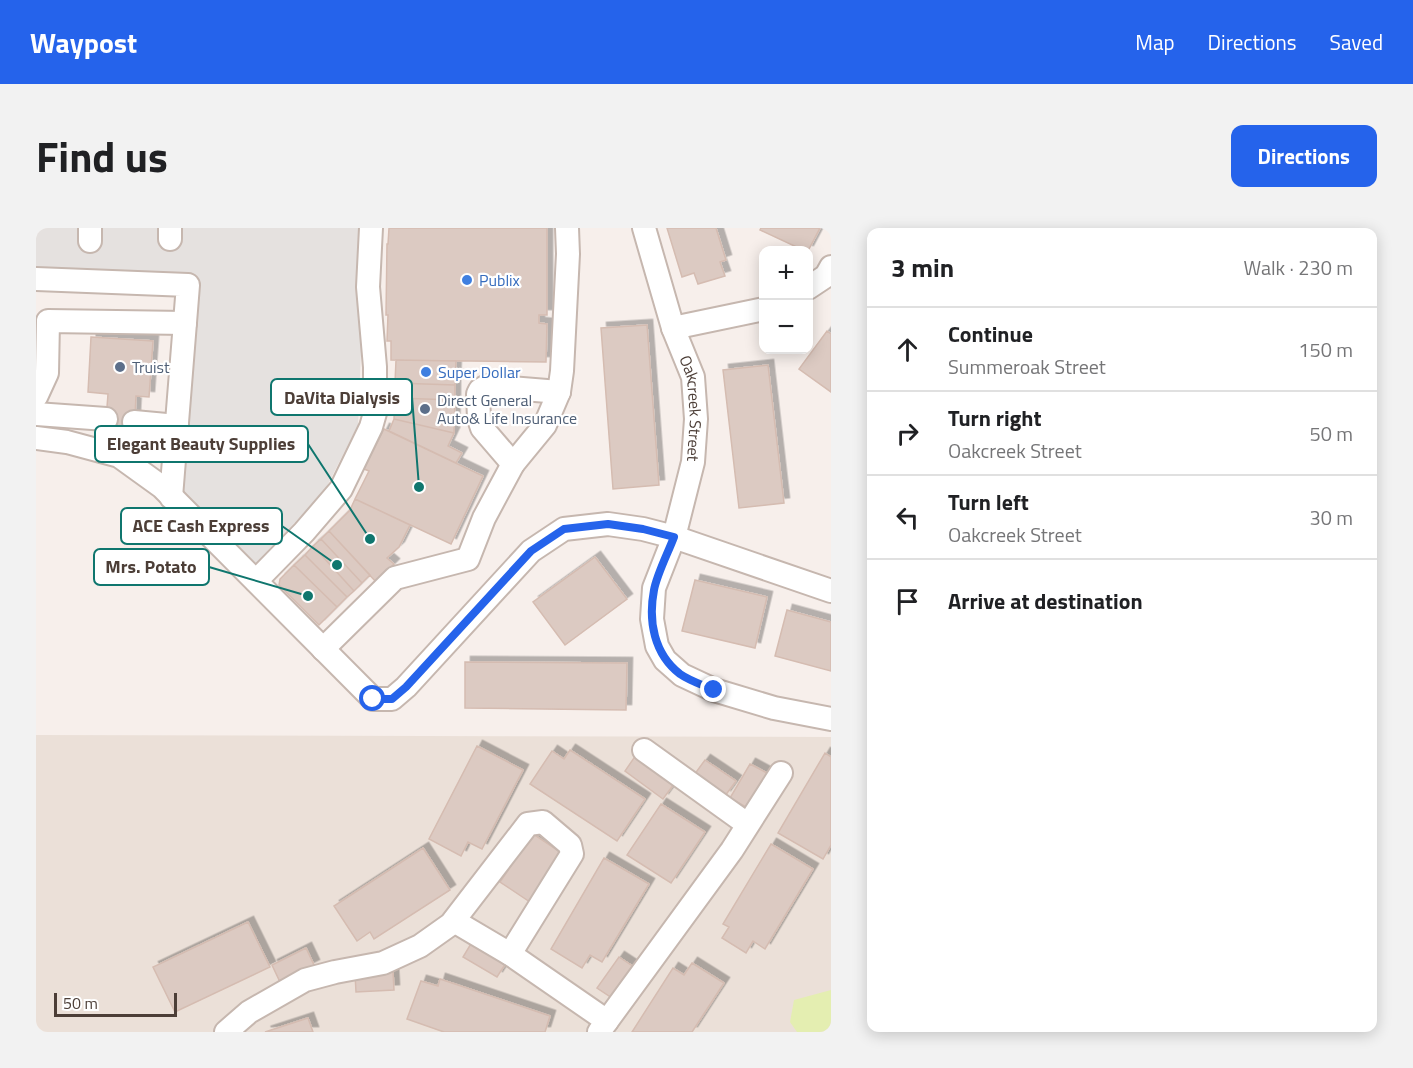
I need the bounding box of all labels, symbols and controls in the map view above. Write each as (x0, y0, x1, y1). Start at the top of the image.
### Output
text: Waypost (30, 21, 137, 64)
text: Map (1135, 26, 1175, 58)
text: Directions (1208, 26, 1297, 58)
text: Saved (1330, 26, 1383, 58)
text: Find us (36, 124, 168, 188)
button: Directions (1231, 125, 1377, 187)
map controls (759, 246, 813, 354)
button: + (759, 246, 813, 300)
text: 3 min (891, 248, 954, 287)
text: Walk · 230 m (1244, 252, 1353, 283)
place label: Publix (479, 268, 520, 292)
marker: Publix (460, 273, 474, 287)
button: − (759, 300, 813, 354)
text: Continue (948, 317, 1033, 351)
icon: ahead (891, 333, 924, 366)
text: 150 m (1298, 334, 1353, 365)
text: Summeroak Street (948, 351, 1106, 382)
street label: Oakcreek Street (673, 352, 708, 463)
place label: Truist (132, 355, 170, 379)
marker: Truist (113, 360, 127, 374)
place label: Super Dollar (438, 360, 521, 384)
marker: Super Dollar (419, 365, 433, 379)
callout: DaVita Dialysis (271, 379, 412, 415)
text: DaVita Dialysis (284, 384, 400, 411)
place label: Direct General Auto& Life Insurance (437, 388, 577, 430)
text: Turn right (948, 401, 1042, 435)
marker: Direct General Auto& Life Insurance (418, 402, 432, 416)
icon: right (891, 417, 924, 450)
text: 50 m (1309, 418, 1353, 449)
callout: Elegant Beauty Supplies (95, 426, 308, 462)
text: Elegant Beauty Supplies (107, 430, 295, 457)
text: Oakcreek Street (948, 435, 1082, 466)
text: Turn left (948, 485, 1029, 519)
icon: left (891, 501, 924, 534)
text: 30 m (1309, 502, 1353, 533)
callout: ACE Cash Express (121, 508, 282, 544)
text: ACE Cash Express (133, 512, 269, 539)
text: Oakcreek Street (948, 519, 1082, 550)
callout: Mrs. Potato (94, 549, 209, 585)
text: Mrs. Potato (105, 553, 197, 580)
text: Arrive at destination (948, 584, 1143, 618)
icon: arrive (891, 585, 924, 618)
route end (700, 676, 726, 702)
route start (359, 685, 385, 711)
scale bar (54, 990, 177, 1018)
text: 50 m (63, 991, 98, 1015)

